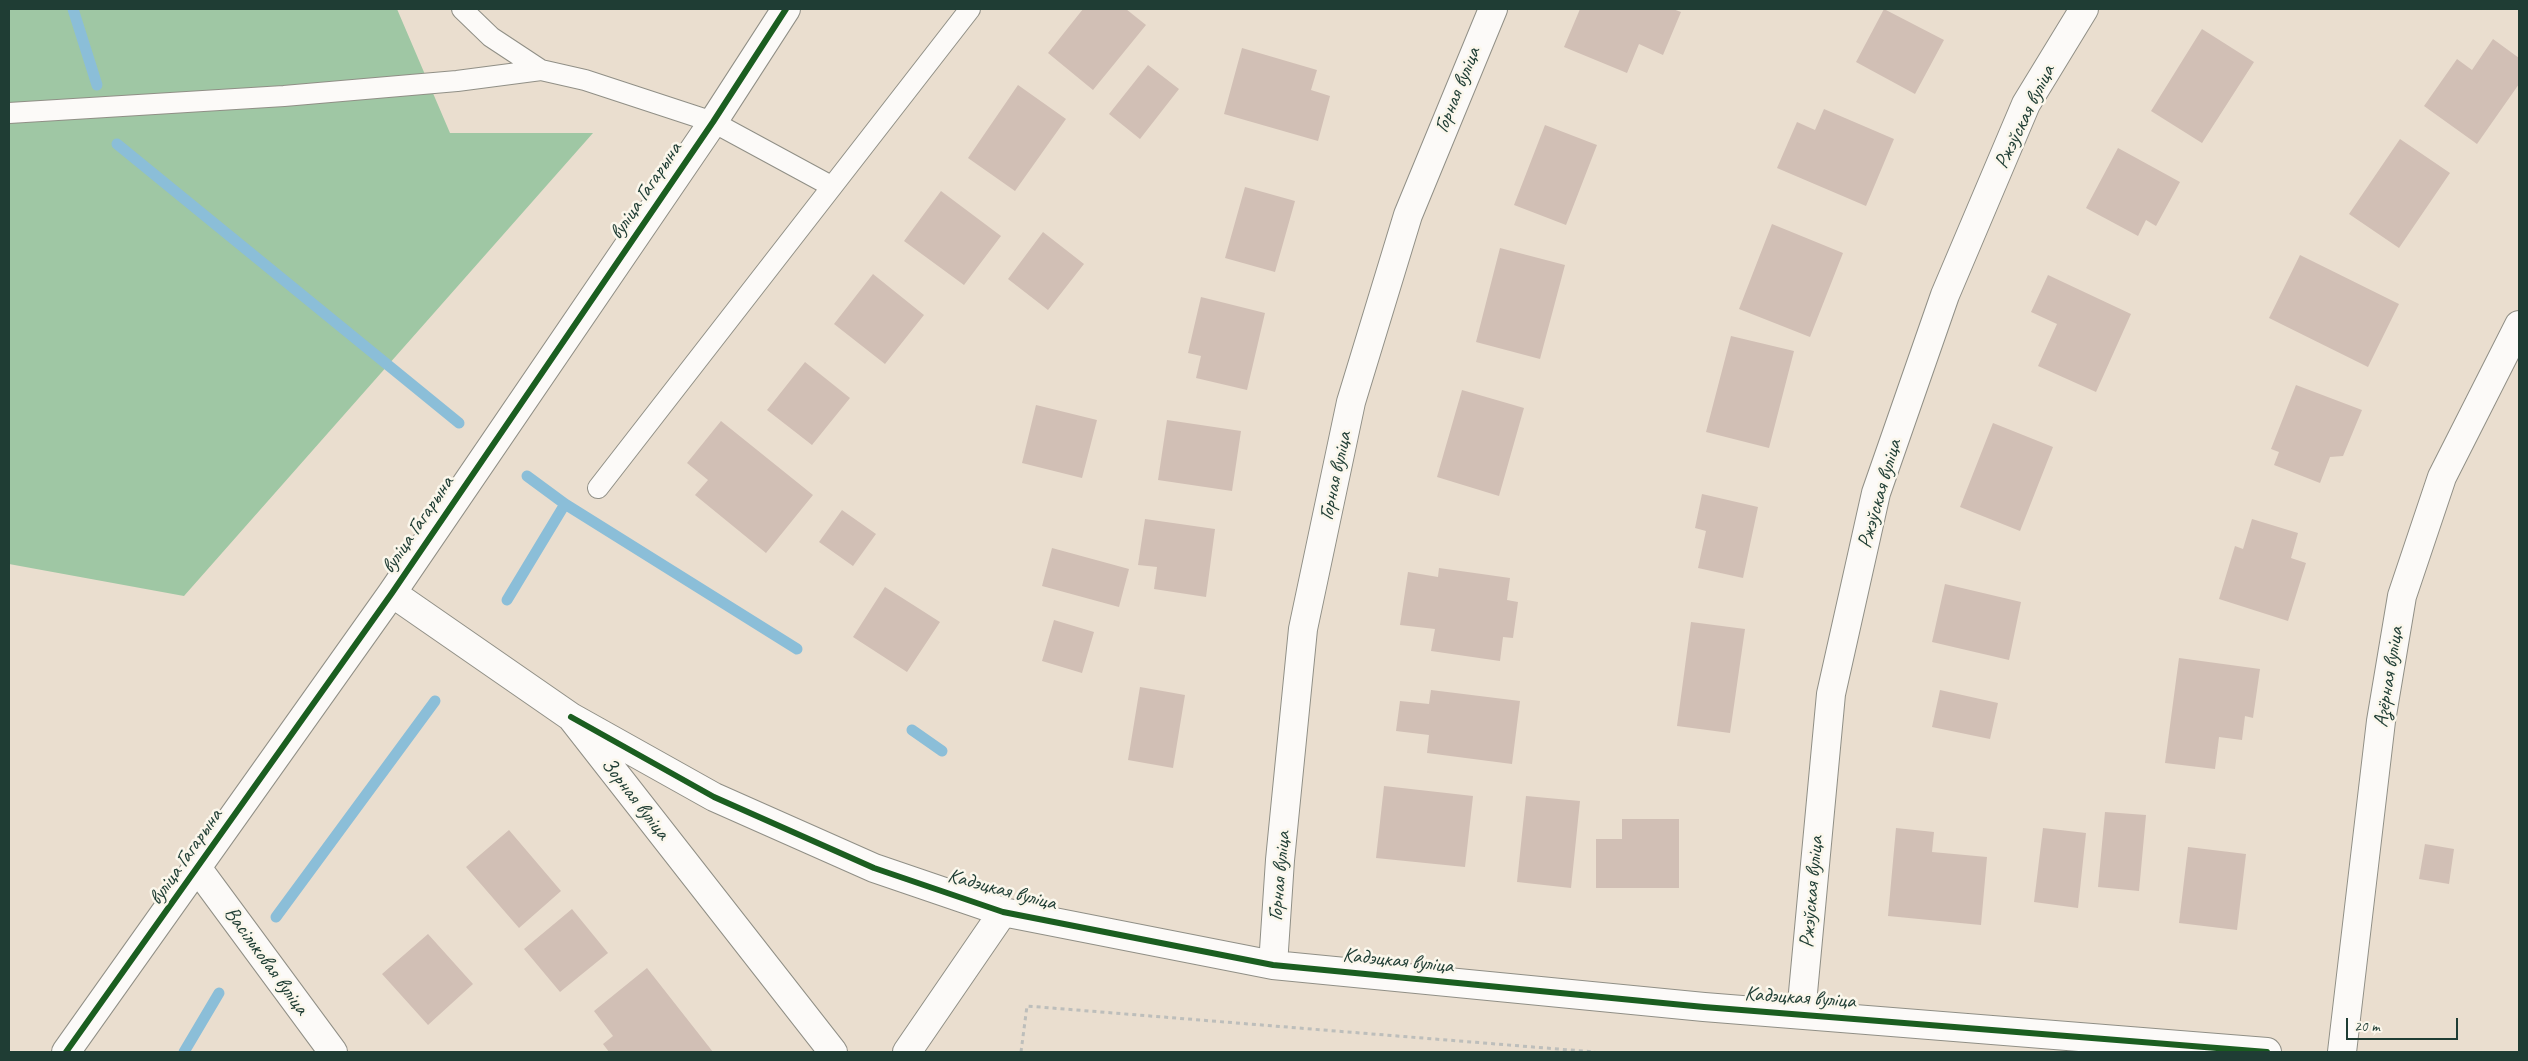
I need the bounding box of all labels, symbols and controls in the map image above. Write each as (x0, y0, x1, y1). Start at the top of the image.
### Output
street label: Горная вуліца (1429, 44, 1487, 136)
street label: Ржэўская вуліца (1989, 61, 2061, 173)
street label: вуліца Гагарына (604, 138, 688, 244)
street label: Горная вуліца (1314, 429, 1358, 523)
street label: Ржэўская вуліца (1852, 437, 1908, 551)
street label: вуліца Гагарына (376, 472, 460, 578)
street label: Азёрная вуліца (2369, 625, 2409, 729)
street label: Зорная вуліца (595, 753, 675, 845)
street label: вуліца Гагарына (144, 804, 228, 910)
street label: Горная вуліца (1264, 830, 1296, 922)
street label: Ржэўская вуліца (1795, 835, 1829, 949)
street label: Кадэцкая вуліца (945, 863, 1059, 917)
street label: Васільковая вуліца (218, 902, 314, 1020)
street label: Кадэцкая вуліца (1341, 943, 1455, 979)
street label: Кадэцкая вуліца (1744, 982, 1856, 1014)
scale bar (2348, 1008, 2460, 1040)
text: 20 m (2354, 1017, 2380, 1036)

